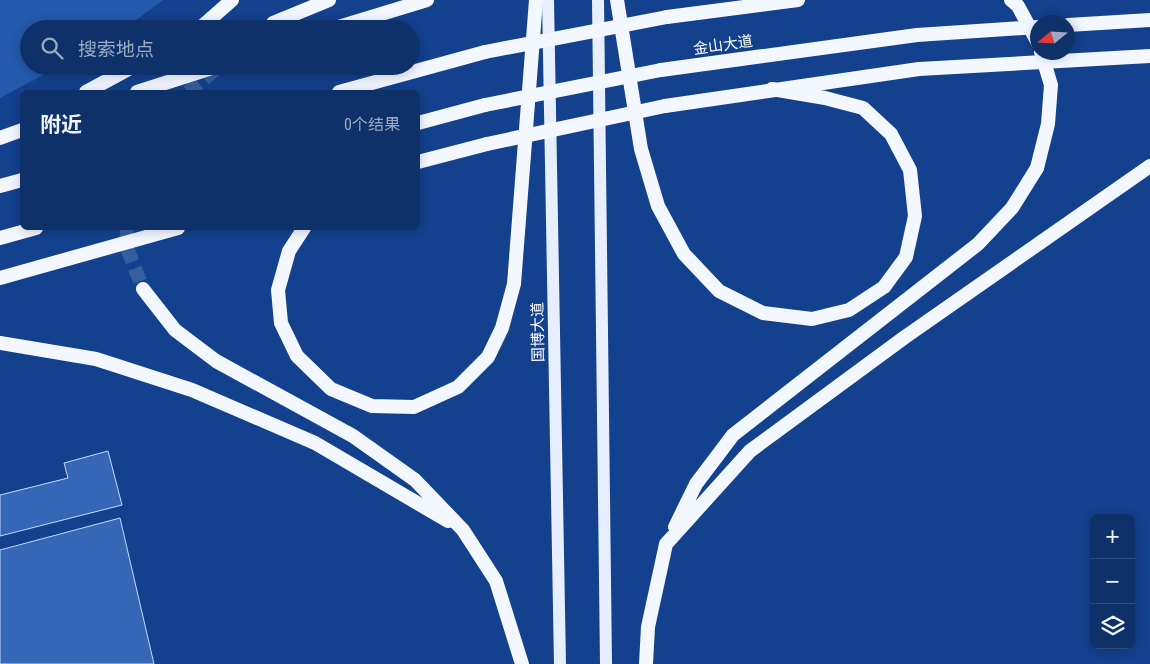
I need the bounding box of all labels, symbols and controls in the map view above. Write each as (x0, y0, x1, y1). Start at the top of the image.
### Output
north arrow (1030, 15, 1075, 60)
search box (20, 20, 420, 75)
street label: 金山大道 (692, 32, 754, 58)
icon: search (38, 34, 66, 62)
text: 搜索地点 (78, 38, 154, 61)
text: 附近 (40, 113, 82, 137)
text: 0个结果 (344, 115, 400, 134)
street label: 国博大道 (528, 302, 548, 362)
map controls (1090, 514, 1135, 649)
button: + (1090, 514, 1135, 559)
button: − (1090, 559, 1135, 604)
button: layers (1090, 604, 1135, 649)

